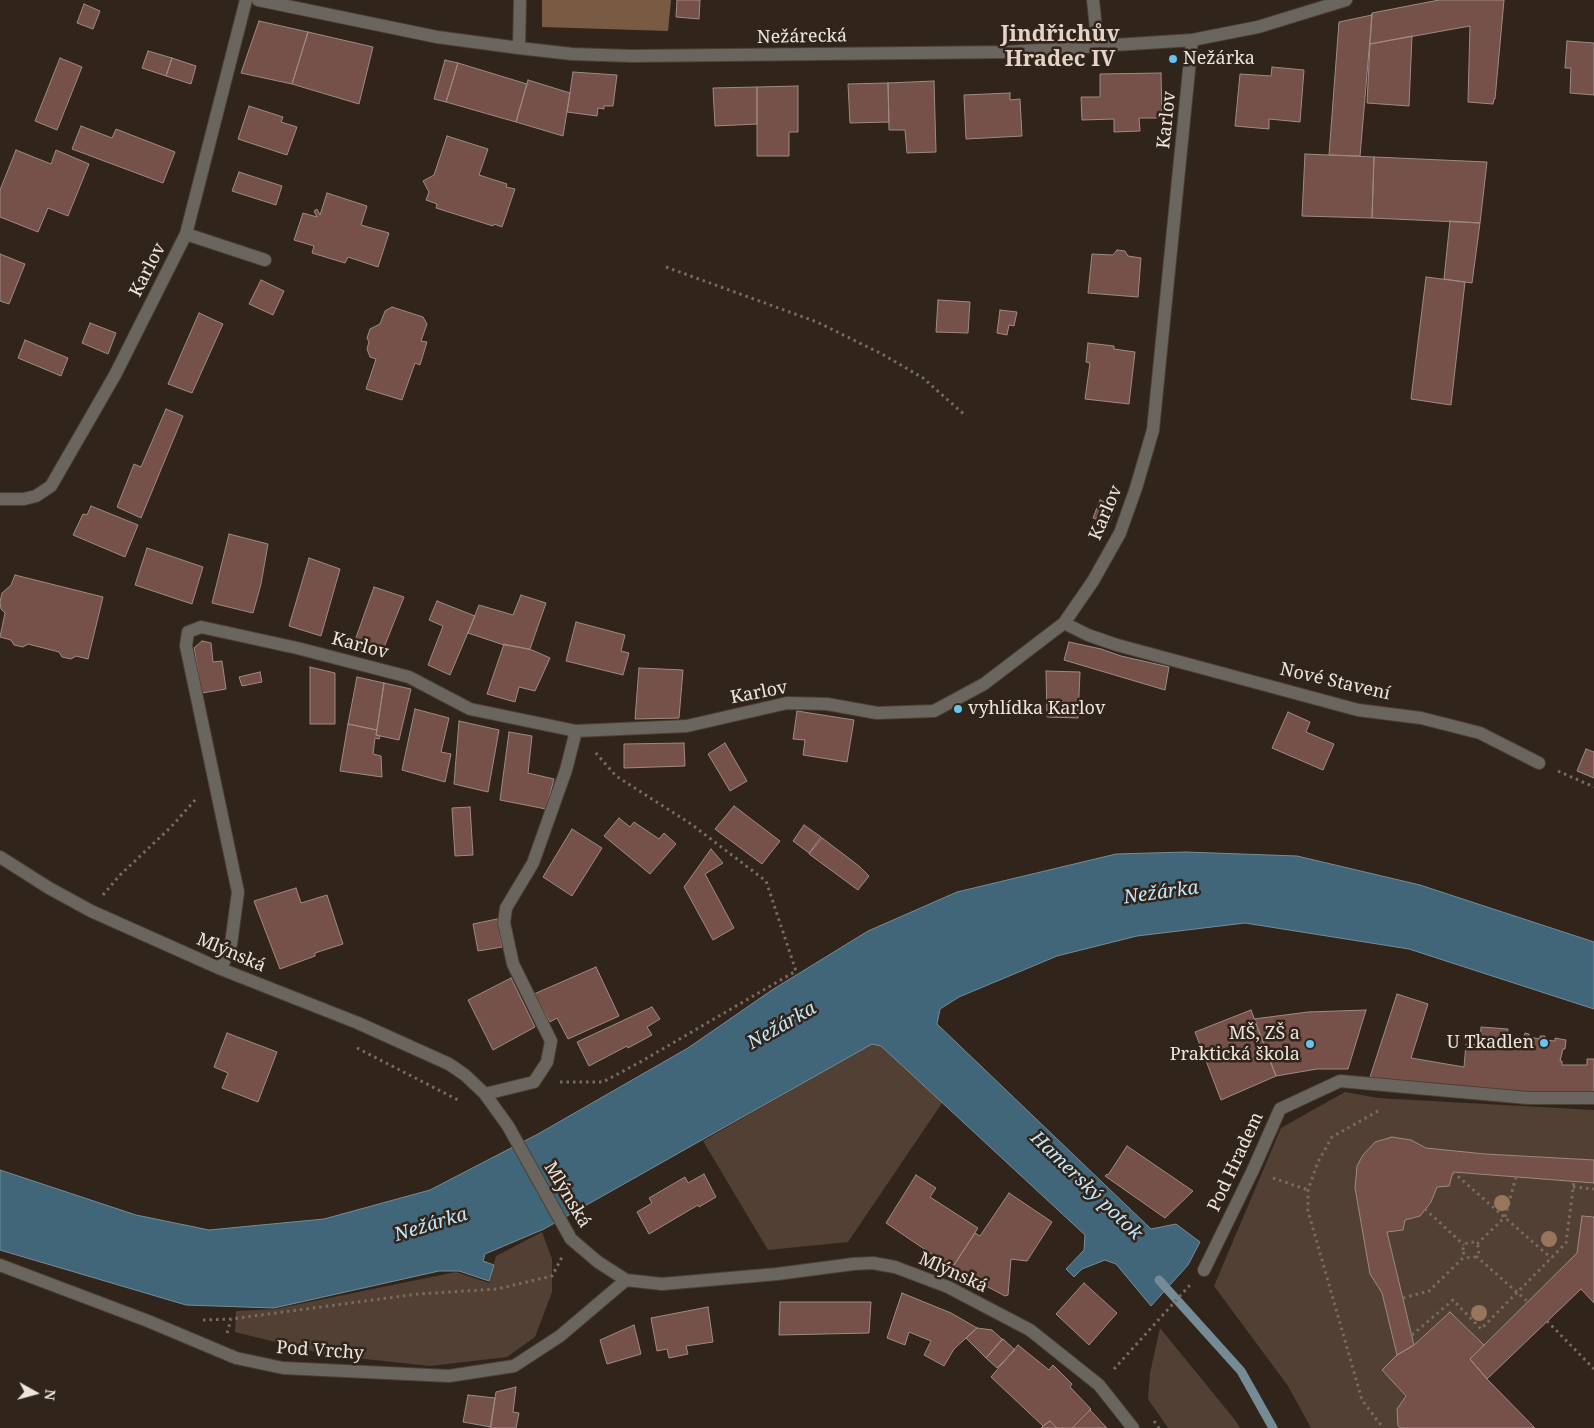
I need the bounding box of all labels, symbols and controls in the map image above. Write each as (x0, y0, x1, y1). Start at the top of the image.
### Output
district label: Jindřichův Hradec IV (1001, 22, 1119, 74)
street label: Nežárecká (757, 25, 847, 49)
place label: Nežárka (1183, 48, 1255, 70)
marker: Nežárka (1167, 53, 1179, 65)
street label: Karlov (1153, 90, 1181, 150)
street label: Karlov (125, 239, 171, 301)
street label: Karlov (1085, 482, 1127, 544)
street label: Karlov (329, 628, 391, 664)
street label: Nové Stavení (1278, 659, 1392, 705)
street label: Karlov (729, 677, 789, 709)
place label: vyhlídka Karlov (968, 698, 1105, 720)
marker: vyhlídka Karlov (952, 703, 964, 715)
water label: Nežárka (1122, 876, 1200, 910)
street label: Mlýnská (193, 929, 269, 977)
water label: Nežárka (744, 997, 820, 1055)
place label: MŠ, ZŠ a Praktická škola (1170, 1023, 1300, 1066)
place label: U Tkadlen (1447, 1032, 1534, 1054)
marker: U Tkadlen (1538, 1037, 1550, 1049)
marker: MŠ, ZŠ a Praktická škola (1304, 1038, 1316, 1050)
street label: Pod Hradem (1204, 1109, 1268, 1215)
water label: Hamerský potok (1025, 1127, 1147, 1245)
street label: Mlýnská (539, 1158, 595, 1232)
water label: Nežárka (392, 1203, 470, 1247)
street label: Mlýnská (915, 1248, 991, 1298)
street label: Pod Vrchy (275, 1337, 365, 1365)
north arrow (10, 1368, 60, 1418)
text: N (40, 1388, 60, 1402)

